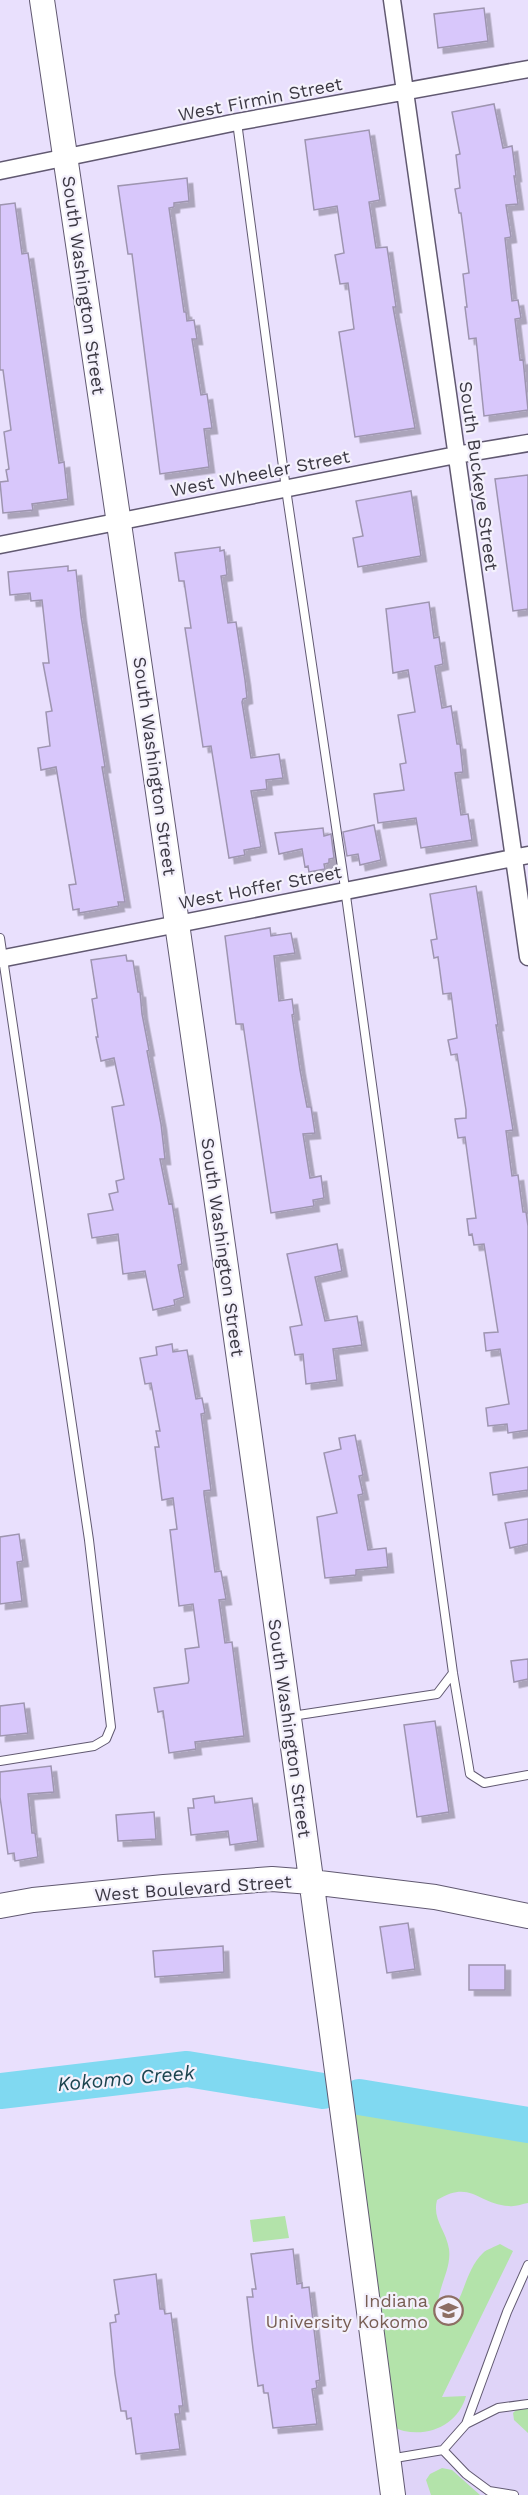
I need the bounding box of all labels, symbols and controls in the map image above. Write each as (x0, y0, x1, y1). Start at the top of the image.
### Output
street label: West Firmin Street (176, 73, 344, 125)
street label: South Washington Street (58, 174, 110, 396)
street label: South Buckeye Street (455, 380, 503, 572)
street label: West Wheeler Street (169, 445, 352, 501)
street label: South Washington Street (129, 655, 181, 877)
street label: West Hoffer Street (177, 861, 344, 913)
street label: South Washington Street (197, 1136, 249, 1358)
street label: South Washington Street (264, 1617, 316, 1839)
street label: West Boulevard Street (94, 1871, 293, 1905)
water label: Kokomo Creek (56, 2060, 197, 2096)
place label: Indiana University Kokomo (265, 2290, 428, 2332)
school or university icon: Indiana University Kokomo (433, 2294, 465, 2326)

